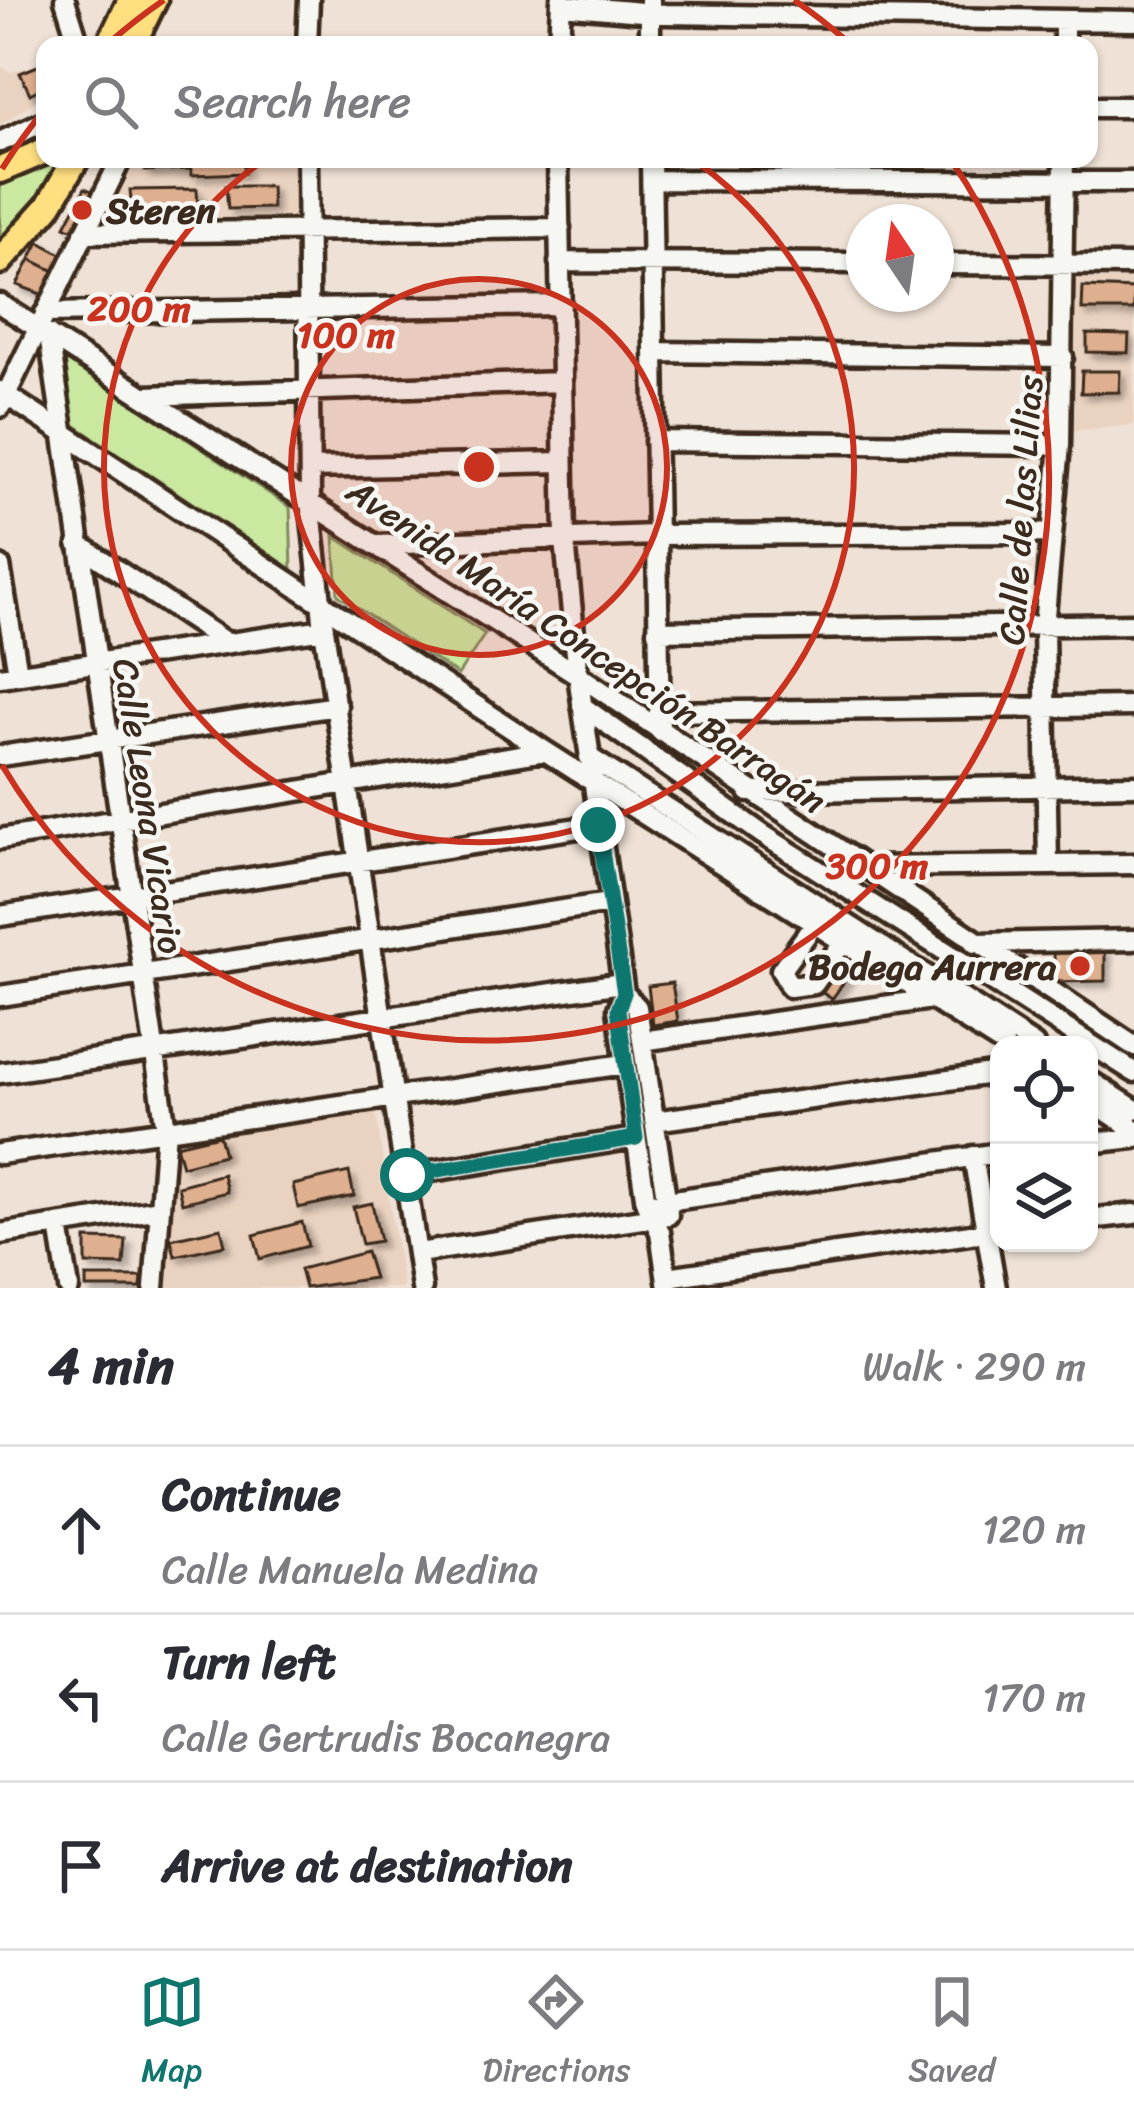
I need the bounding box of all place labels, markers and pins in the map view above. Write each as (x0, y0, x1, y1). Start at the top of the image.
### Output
place label: Steren (105, 179, 216, 243)
marker: Steren (69, 197, 95, 223)
centre of rings (458, 446, 500, 488)
place label: Bodega Aurrera (808, 935, 1057, 999)
marker: Bodega Aurrera (1067, 953, 1093, 979)

